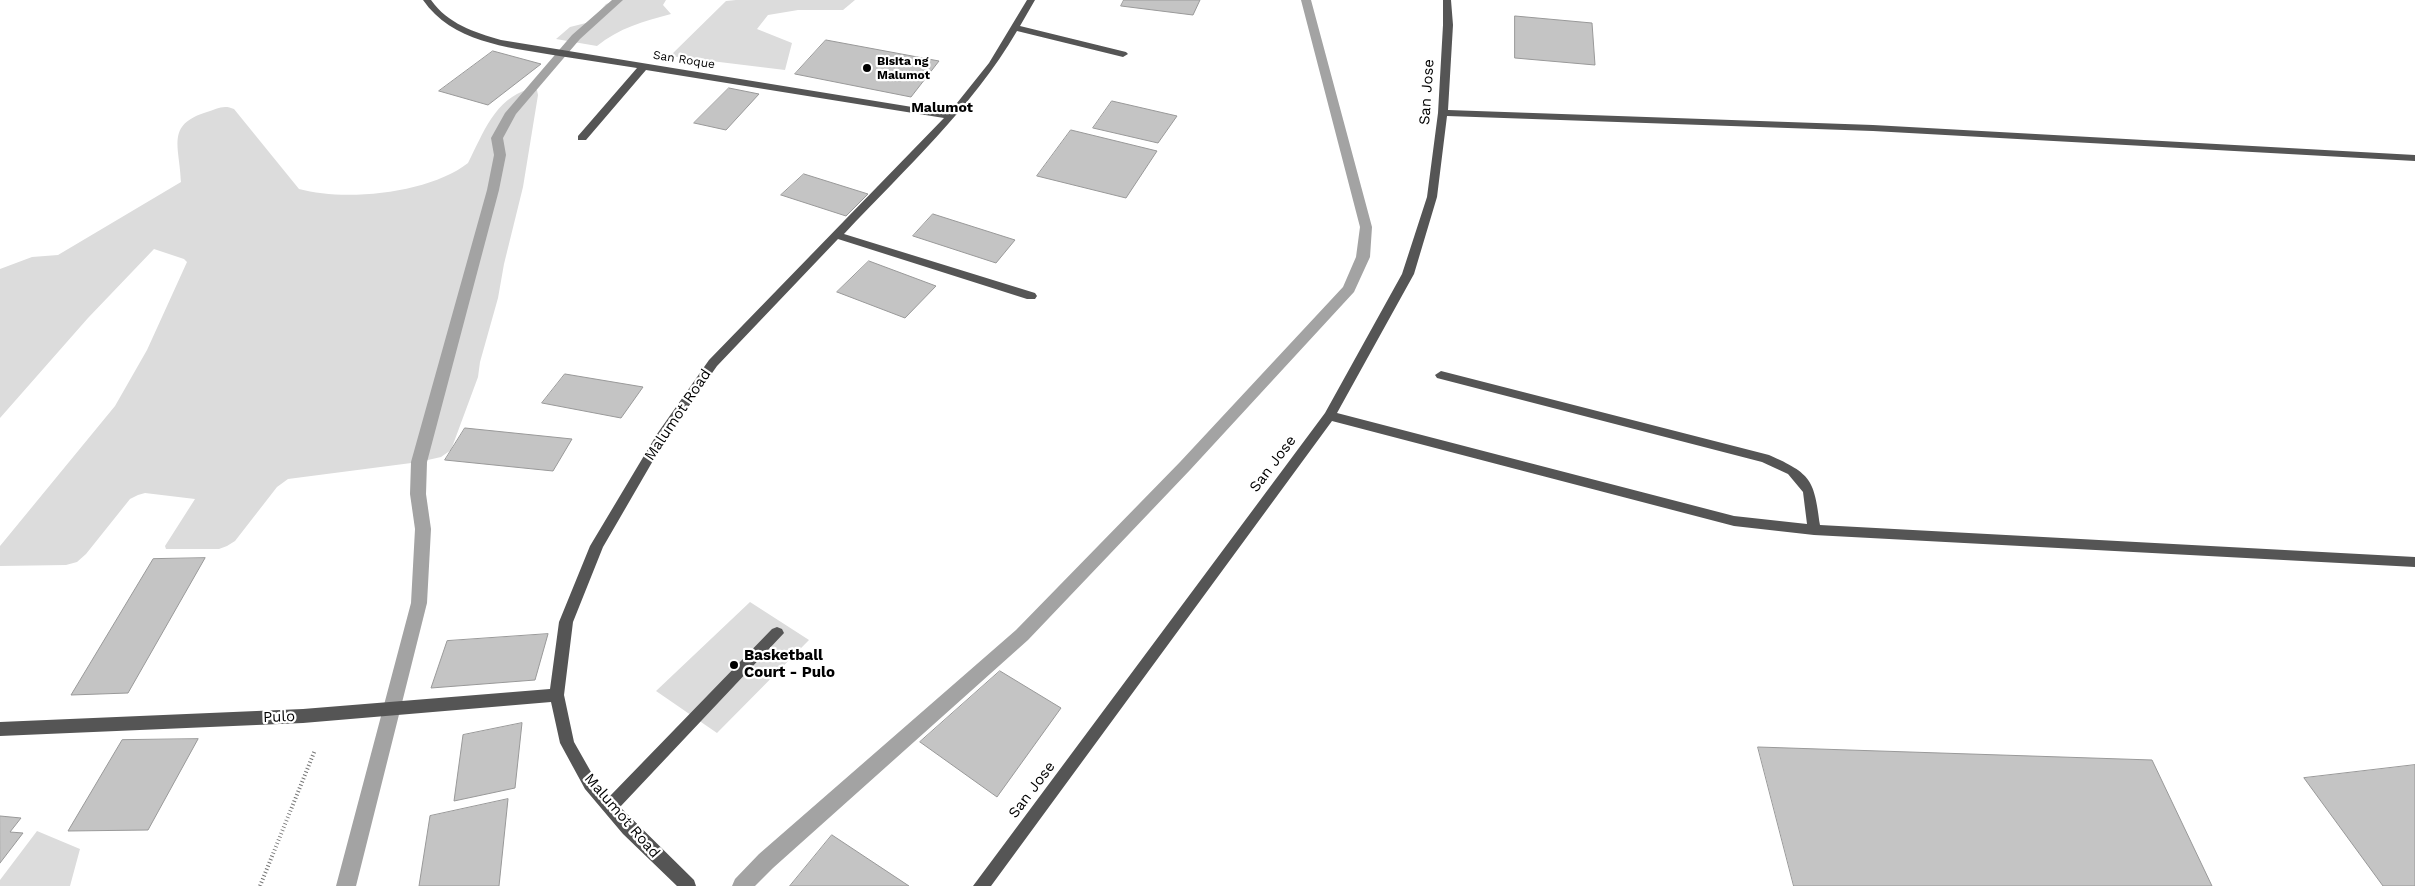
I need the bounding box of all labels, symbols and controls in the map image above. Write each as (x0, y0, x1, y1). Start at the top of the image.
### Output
street label: San Roque (652, 48, 716, 72)
place label: Bisita ng Malumot (877, 54, 930, 82)
street label: San Jose (1416, 58, 1438, 126)
marker: Bisita ng Malumot (861, 62, 873, 74)
district label: Malumot (911, 100, 973, 116)
street label: Malumot Road (641, 366, 715, 464)
street label: San Jose (1246, 432, 1300, 496)
place label: Basketball Court - Pulo (744, 647, 835, 682)
marker: Basketball Court - Pulo (728, 659, 740, 671)
street label: Pulo (263, 707, 295, 727)
street label: San Jose (1005, 758, 1059, 822)
street label: Malumot Road (580, 770, 664, 862)

